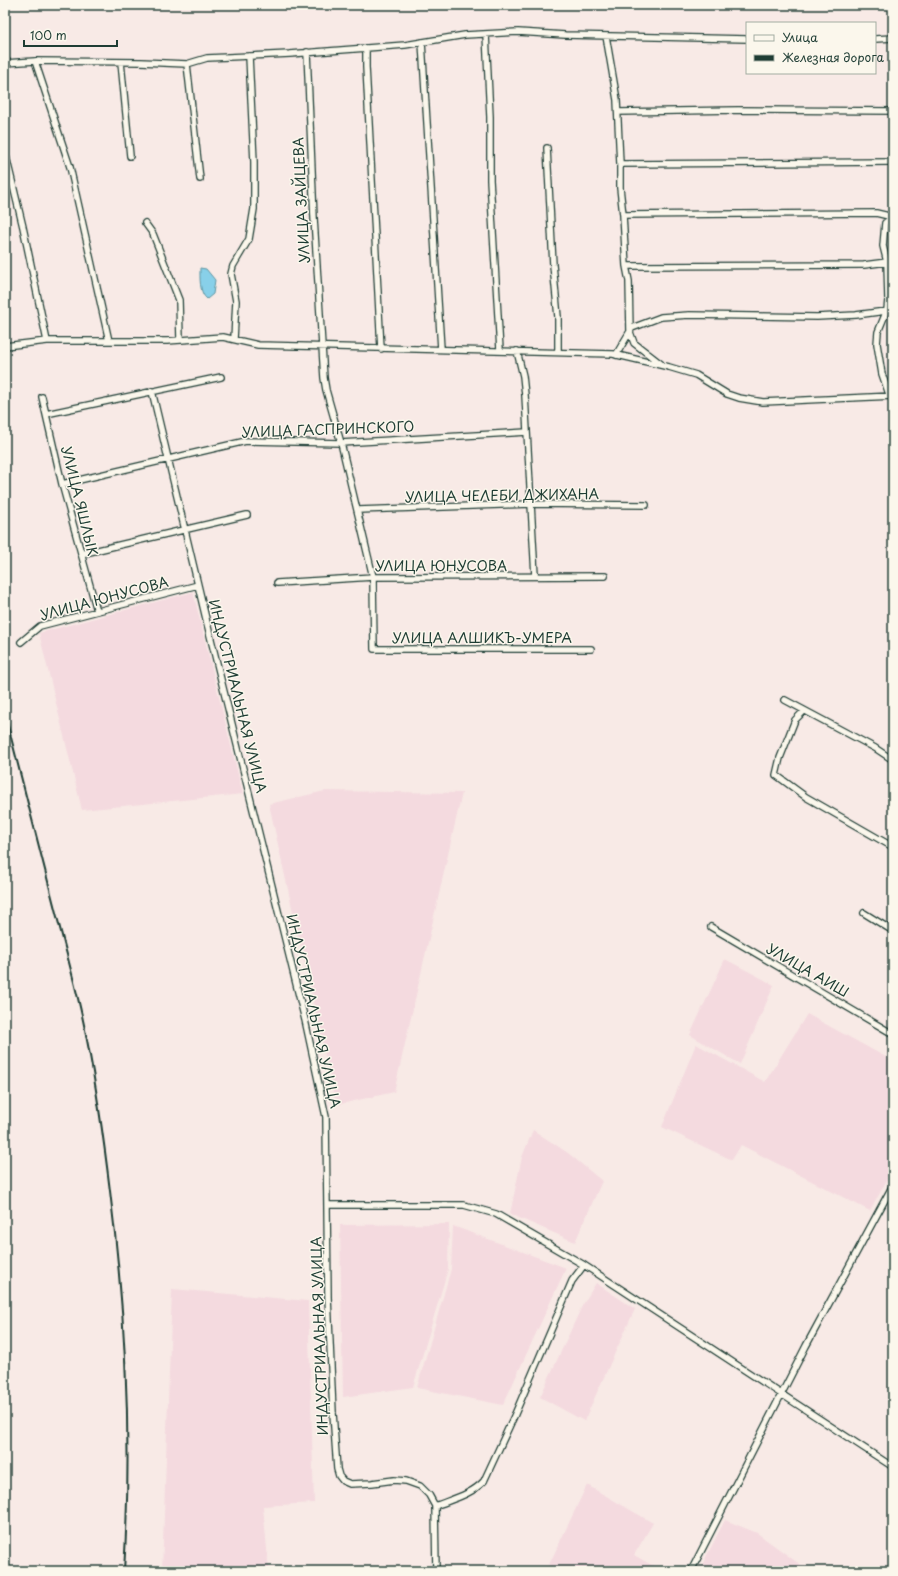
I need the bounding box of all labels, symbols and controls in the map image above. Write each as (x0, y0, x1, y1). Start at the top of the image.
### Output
scale bar (24, 22, 117, 48)
legend (746, 22, 876, 74)
text: 100 m (30, 26, 67, 44)
text: Улица (782, 28, 818, 46)
text: Железная дорога (782, 48, 885, 66)
street label: УЛИЦА ЗАЙЦЕВА (287, 136, 315, 264)
street label: УЛИЦА ГАСПРИНСКОГО (241, 415, 415, 443)
street label: УЛИЦА ЯШЛЫК (56, 444, 104, 558)
street label: УЛИЦА ЧЕЛЕБИ ДЖИХАНА (405, 483, 600, 507)
street label: УЛИЦА ЮНУСОВА (375, 555, 507, 576)
street label: УЛИЦА ЮНУСОВА (38, 571, 170, 625)
street label: ИНДУСТРИАЛЬНАЯ УЛИЦА (204, 597, 272, 795)
street label: УЛИЦА АЛШИКЪ-УМЕРА (392, 627, 572, 648)
street label: ИНДУСТРИАЛЬНАЯ УЛИЦА (281, 912, 347, 1111)
street label: УЛИЦА АИШ (763, 938, 853, 1002)
street label: ИНДУСТРИАЛЬНАЯ УЛИЦА (305, 1236, 333, 1436)

